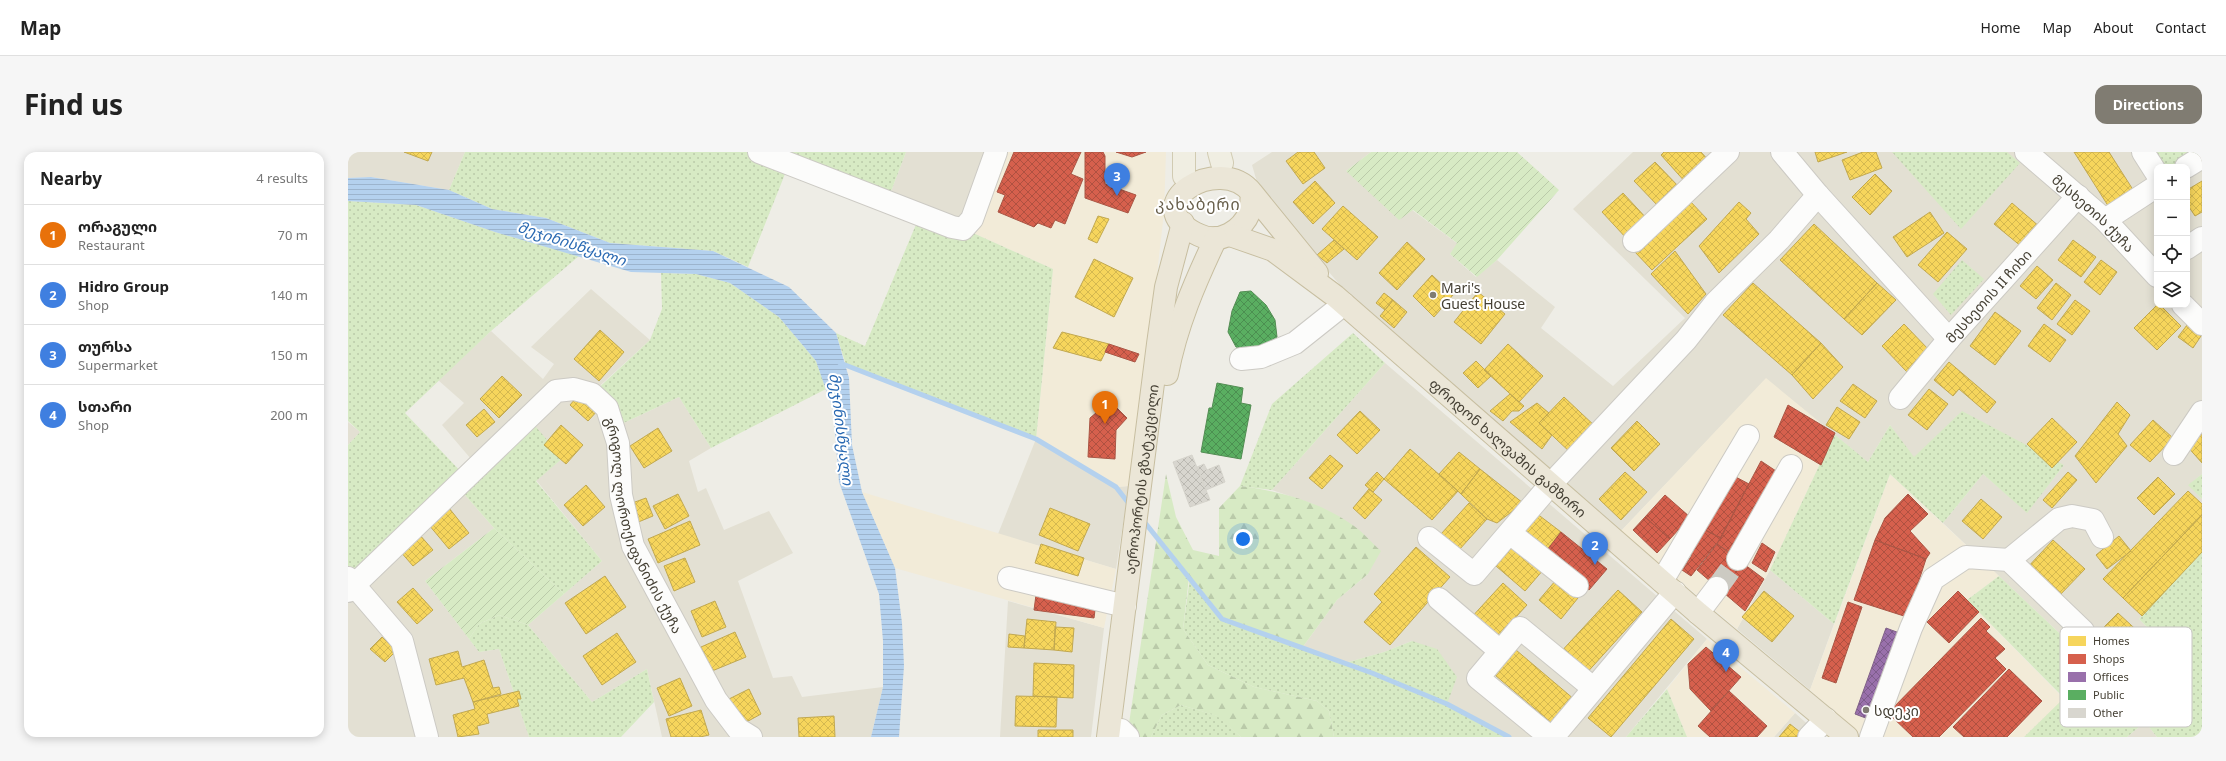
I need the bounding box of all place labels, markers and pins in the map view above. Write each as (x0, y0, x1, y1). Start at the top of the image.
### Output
pin: 3 (1104, 163, 1130, 196)
place label: Mari's Guest House (1441, 278, 1525, 313)
marker: Mari's Guest House (1428, 290, 1438, 300)
pin: 1 (1092, 391, 1118, 424)
pin: 2 (1582, 532, 1608, 565)
pin: 4 (1713, 639, 1739, 672)
place label: სდეკი (1874, 701, 1919, 720)
marker: სდეკი (1861, 705, 1871, 715)

